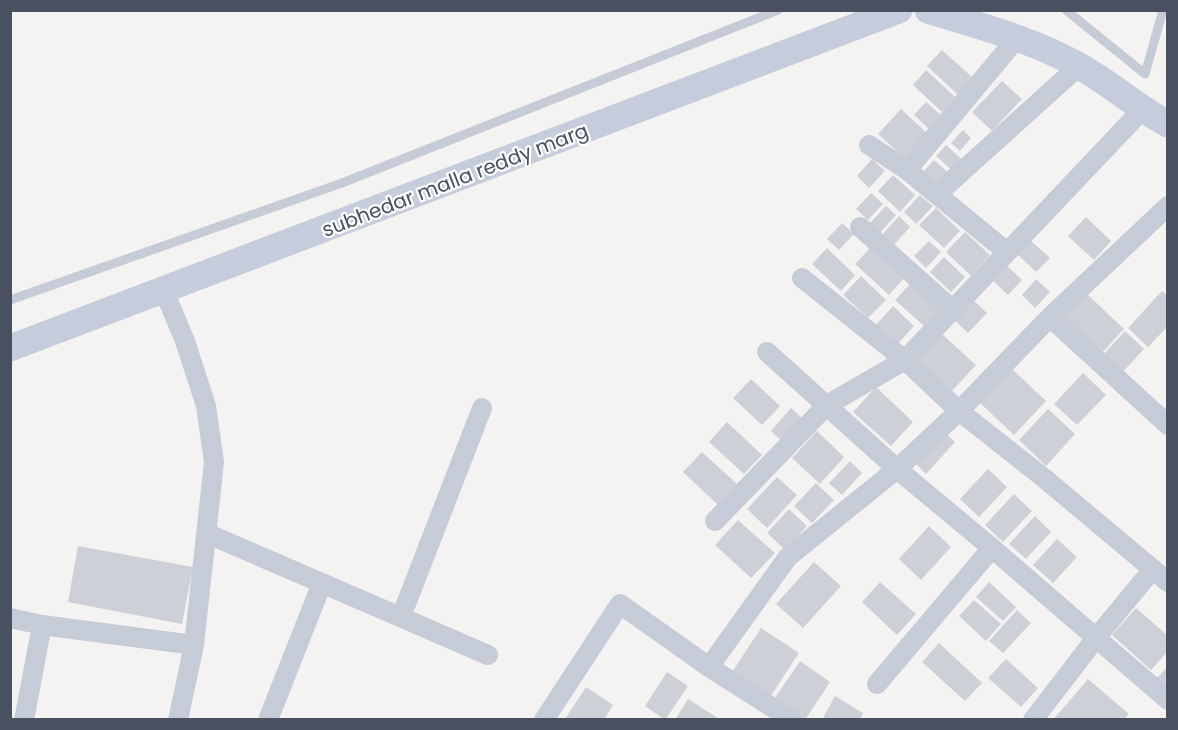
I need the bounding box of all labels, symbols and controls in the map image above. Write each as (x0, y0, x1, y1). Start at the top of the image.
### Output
street label: subhedar malla reddy marg (318, 116, 592, 244)

